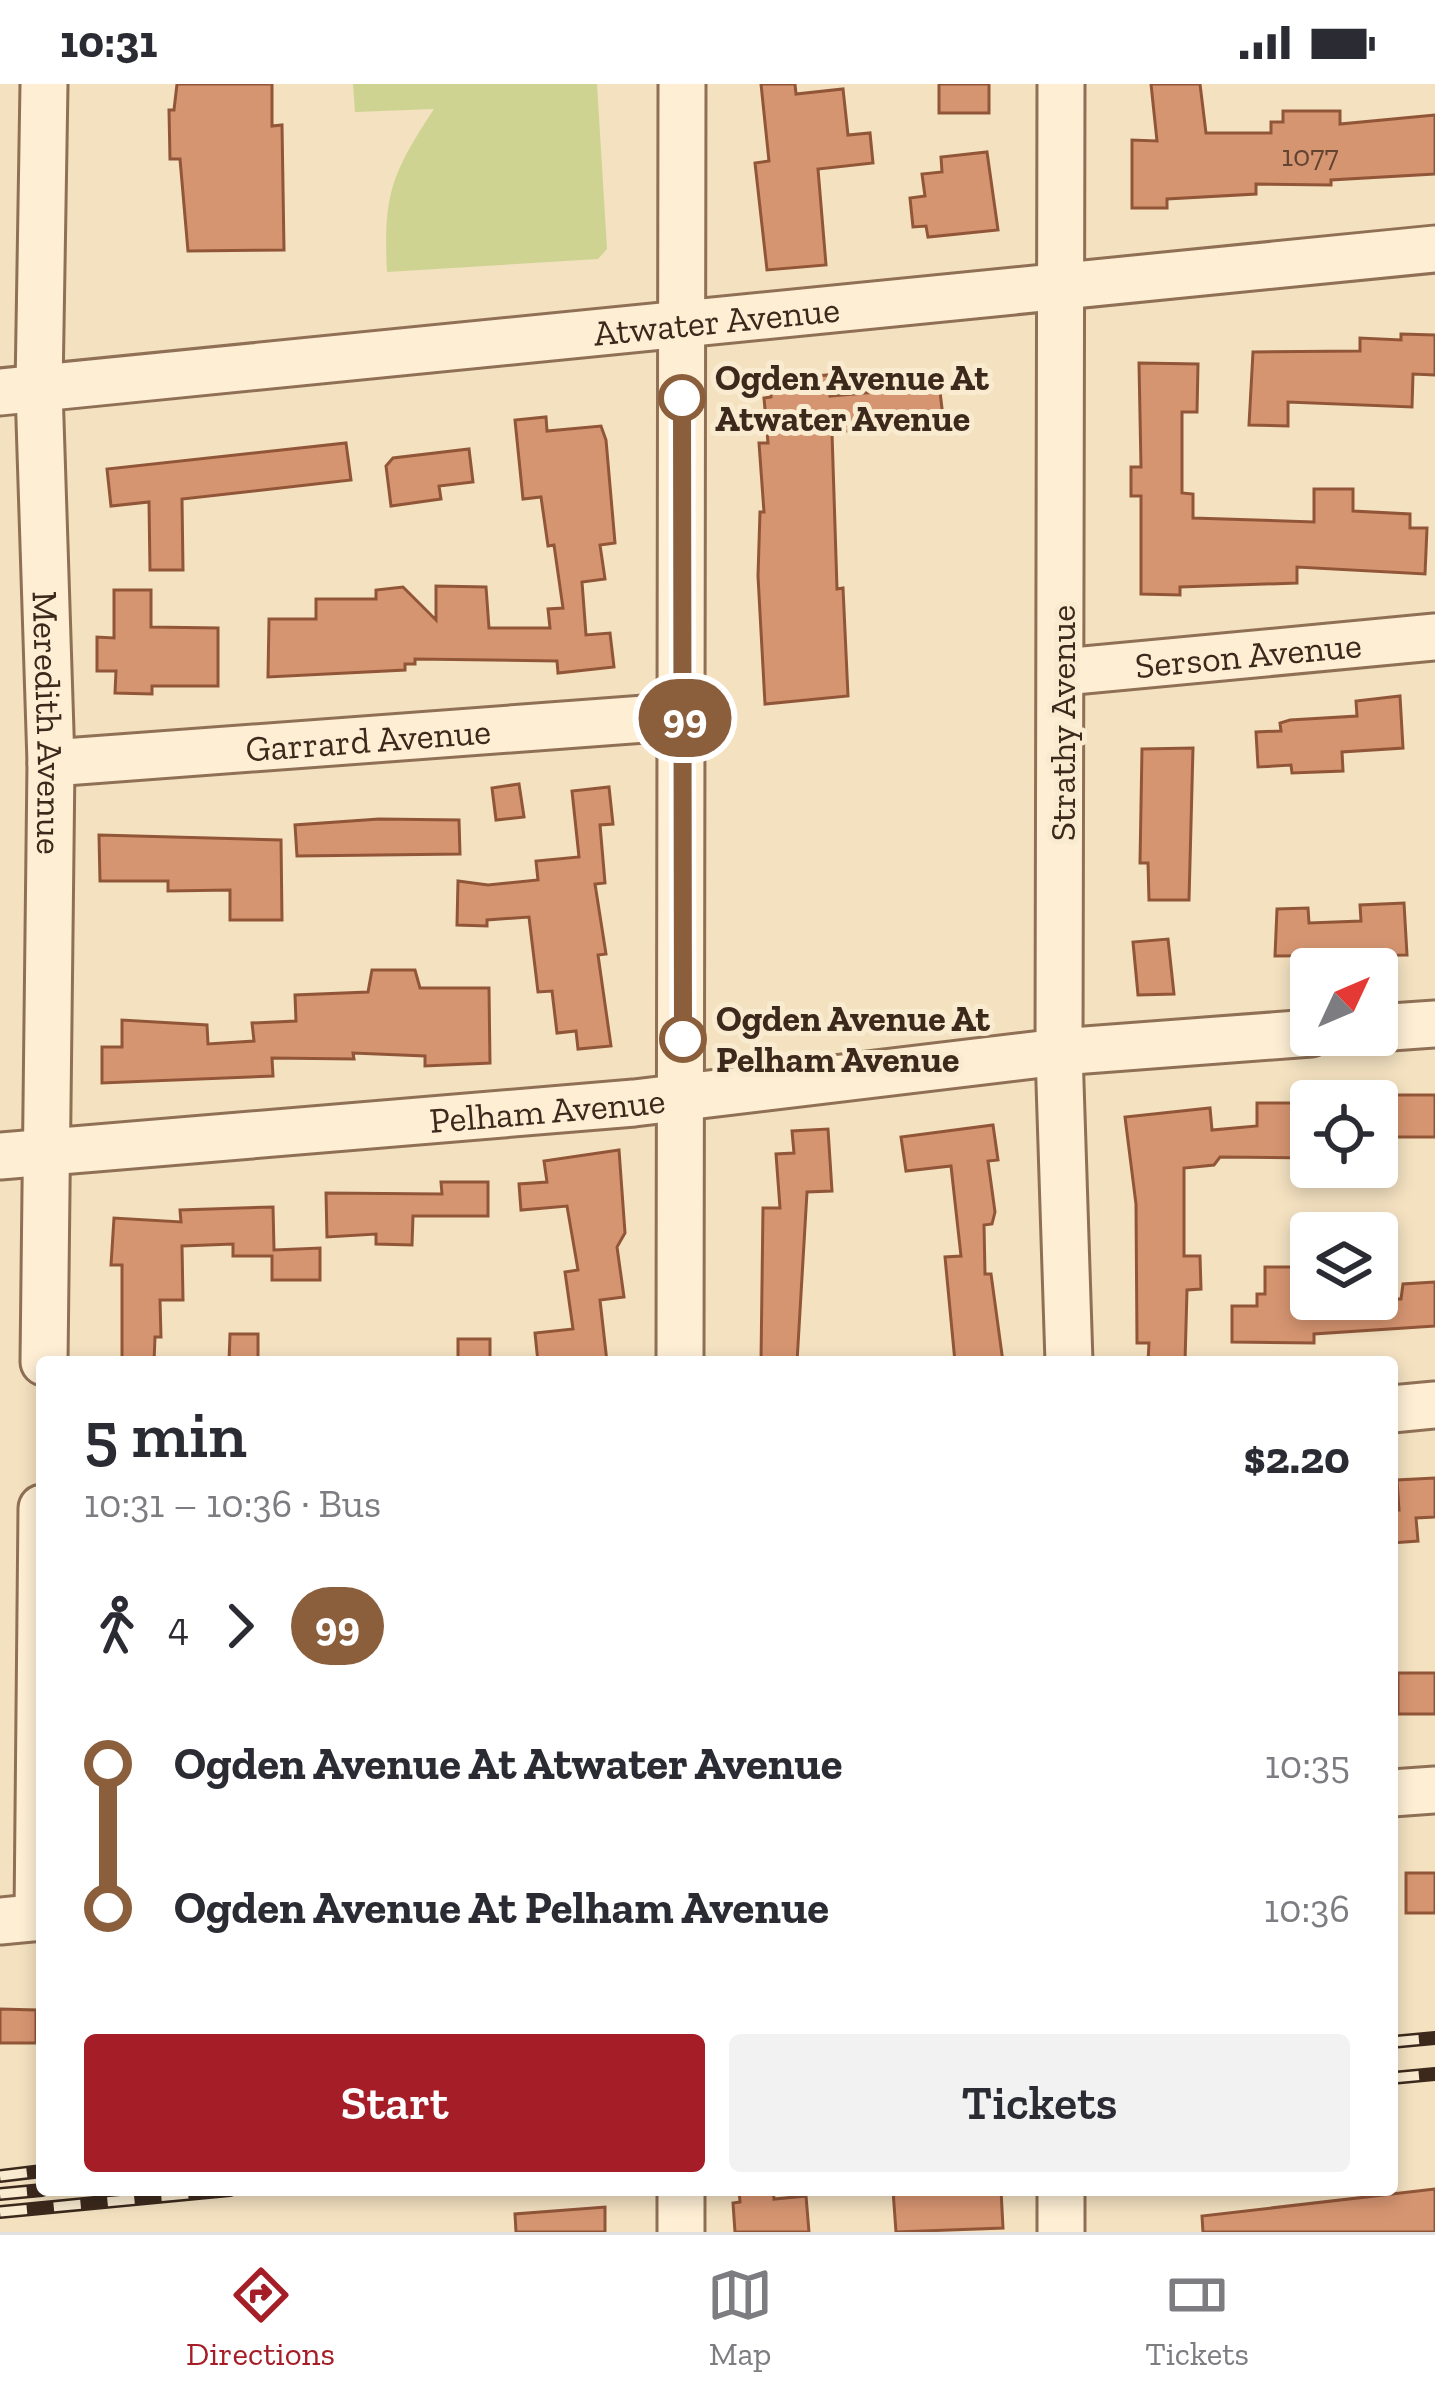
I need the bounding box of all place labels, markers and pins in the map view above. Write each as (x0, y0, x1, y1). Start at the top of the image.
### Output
place label: Ogden Avenue At Atwater Avenue (715, 356, 990, 440)
marker: Ogden Avenue At Atwater Avenue (660, 376, 704, 420)
place label: Ogden Avenue At Pelham Avenue (716, 997, 991, 1081)
marker: Ogden Avenue At Pelham Avenue (661, 1017, 705, 1061)

